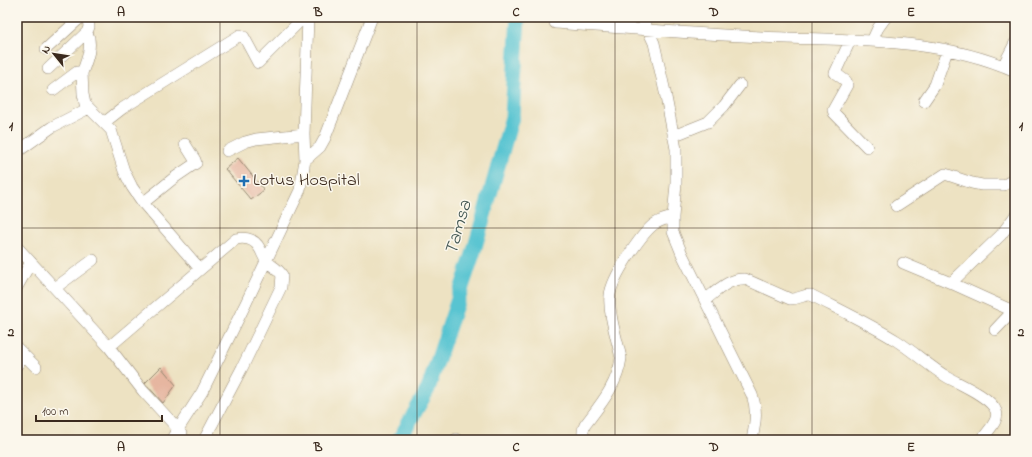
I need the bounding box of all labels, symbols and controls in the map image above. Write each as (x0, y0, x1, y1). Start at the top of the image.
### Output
text: A (117, 3, 125, 22)
text: B (313, 3, 323, 22)
text: C (512, 3, 520, 22)
text: D (708, 3, 719, 22)
text: E (907, 3, 915, 22)
north arrow (34, 34, 74, 74)
text: N (37, 42, 55, 57)
text: 1 (9, 117, 14, 136)
text: 1 (1019, 117, 1024, 136)
place label: Lotus Hospital (253, 168, 360, 194)
marker: Lotus Hospital (238, 175, 250, 187)
water label: Tamsa (438, 197, 480, 259)
text: 2 (7, 323, 15, 342)
text: 2 (1017, 323, 1025, 342)
scale bar (36, 397, 162, 423)
text: 100 m (42, 403, 69, 421)
text: A (117, 438, 125, 457)
text: B (313, 438, 323, 457)
text: C (512, 438, 520, 457)
text: D (708, 438, 719, 457)
text: E (907, 438, 915, 457)

